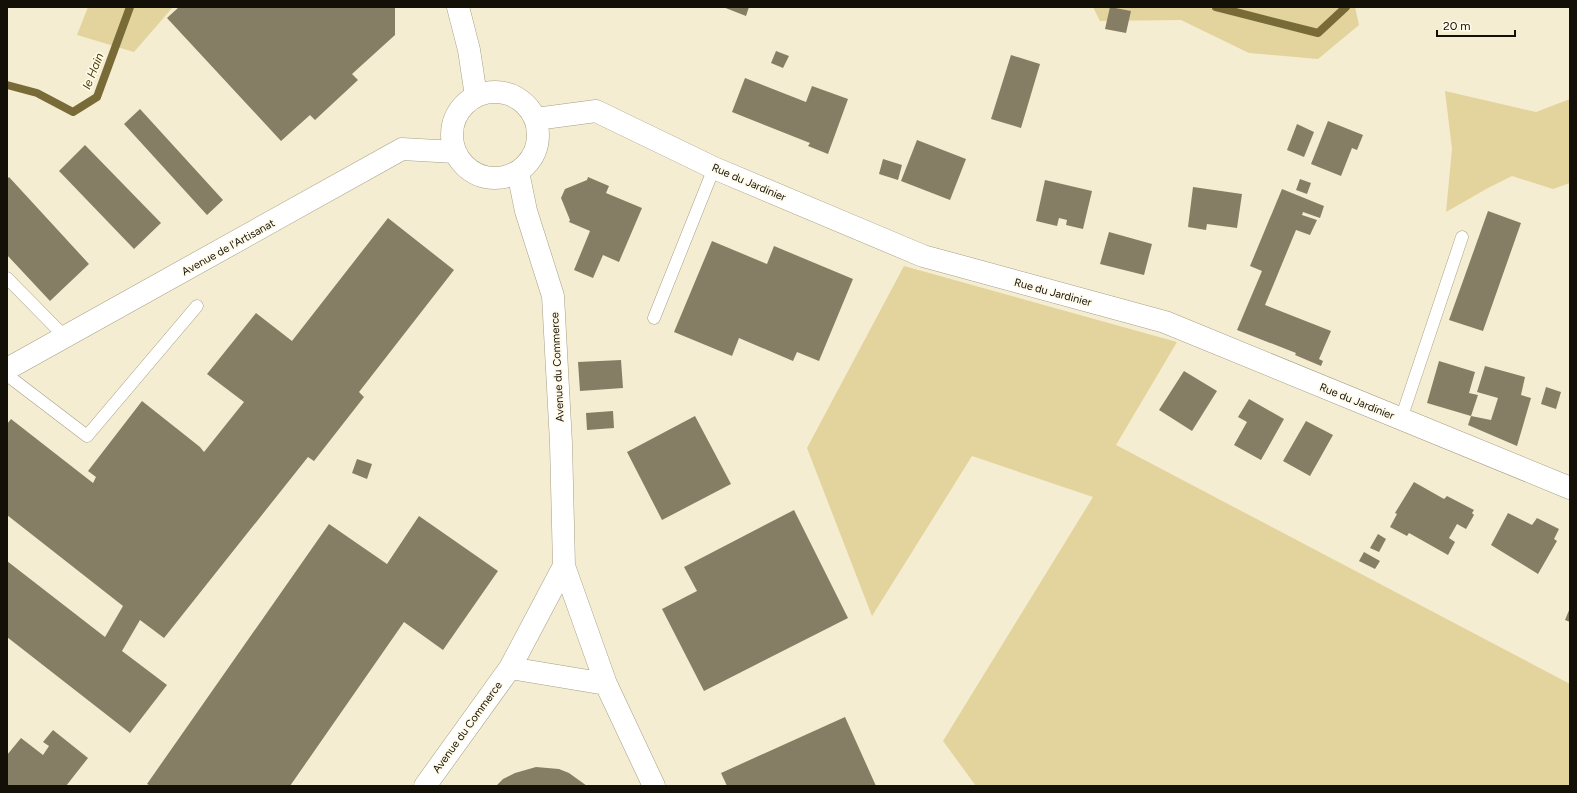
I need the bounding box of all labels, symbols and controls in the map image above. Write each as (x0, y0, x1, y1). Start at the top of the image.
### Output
scale bar (1437, 12, 1515, 38)
text: 20 m (1443, 19, 1471, 33)
water label: le Hain (79, 51, 107, 91)
street label: Rue du Jardinier (710, 161, 788, 204)
street label: Avenue de l'Artisanat (180, 216, 277, 278)
street label: Rue du Jardinier (1013, 276, 1093, 309)
street label: Avenue du Commerce (548, 312, 567, 422)
street label: Rue du Jardinier (1318, 381, 1396, 422)
street label: Avenue du Commerce (430, 679, 505, 776)

